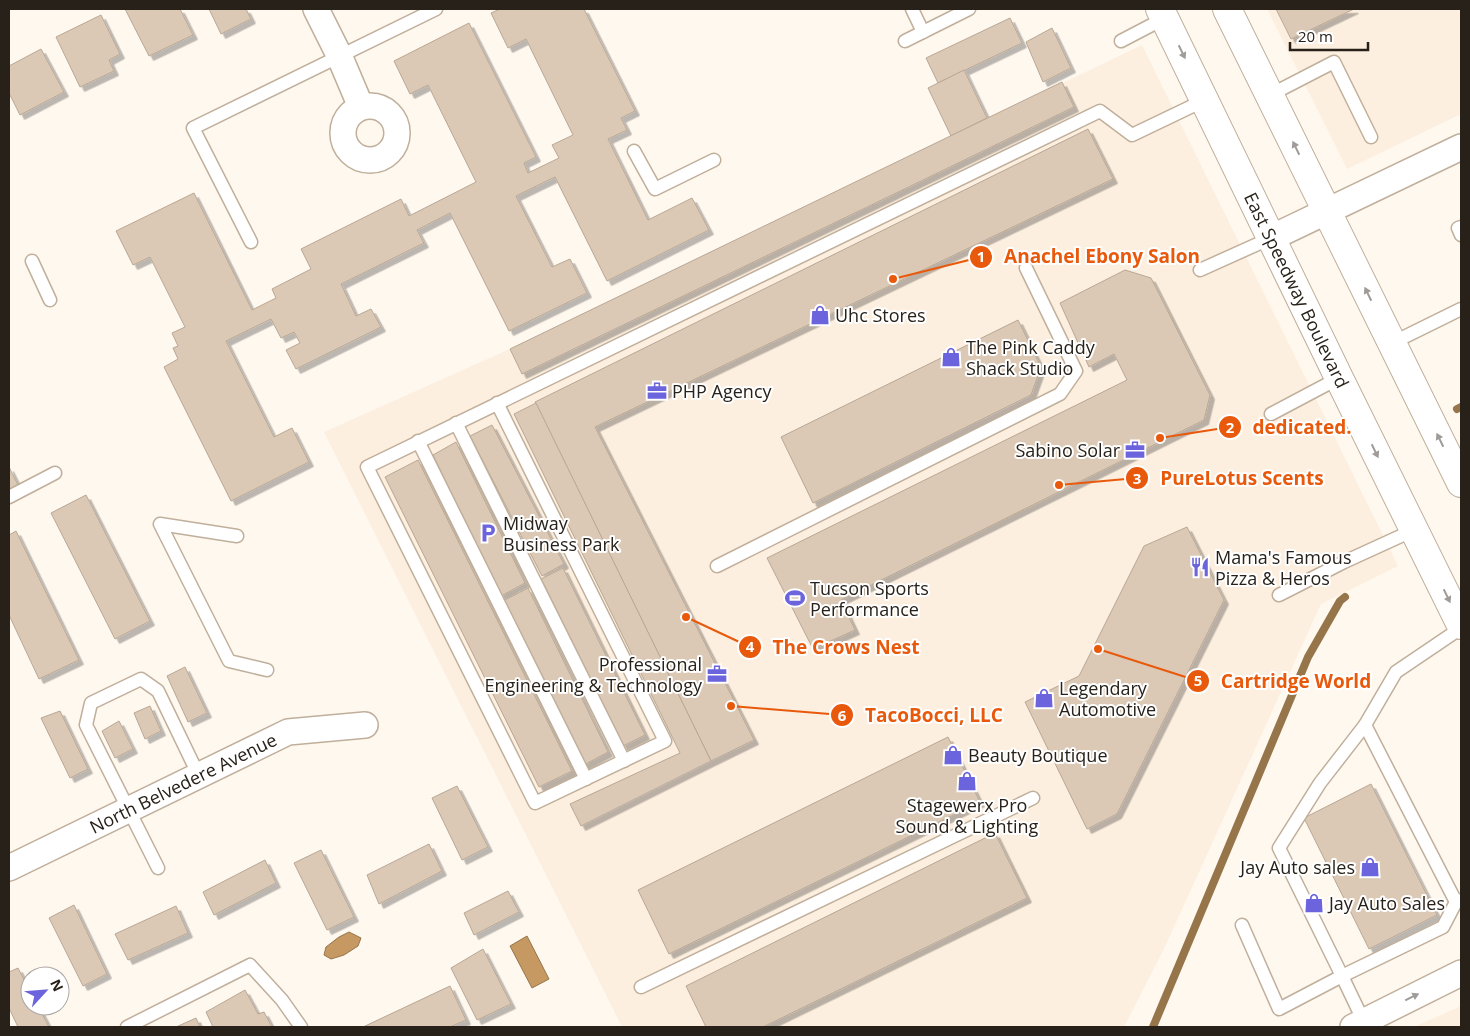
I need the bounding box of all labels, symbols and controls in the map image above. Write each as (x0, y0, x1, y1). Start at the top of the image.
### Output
scale bar (1290, 20, 1368, 52)
text: 20 m (1298, 26, 1333, 46)
one-way arrow (1178, 45, 1186, 60)
one-way arrow (1292, 141, 1300, 155)
street label: East Speedway Boulevard (1239, 188, 1355, 392)
callout: Anachel Ebony Salon (969, 240, 1210, 274)
text: Anachel Ebony Salon (1004, 243, 1200, 269)
text: 1 (977, 246, 985, 266)
one-way arrow (1364, 287, 1372, 301)
place label: Uhc Stores (835, 303, 926, 327)
shop icon: Uhc Stores (809, 304, 831, 326)
place label: The Pink Caddy Shack Studio (966, 335, 1096, 380)
shop icon: The Pink Caddy Shack Studio (940, 346, 962, 368)
place label: PHP Agency (672, 379, 773, 403)
office icon: PHP Agency (646, 380, 668, 402)
callout: dedicated. (1217, 410, 1361, 444)
text: dedicated. (1252, 414, 1352, 440)
text: 2 (1226, 417, 1235, 437)
one-way arrow (1436, 432, 1444, 447)
place label: Sabino Solar (1015, 438, 1121, 462)
office icon: Sabino Solar (1124, 439, 1146, 461)
one-way arrow (1371, 443, 1379, 458)
callout: PureLotus Scents (1125, 461, 1333, 495)
text: PureLotus Scents (1160, 465, 1324, 491)
text: 3 (1133, 468, 1141, 488)
place label: Midway Business Park (503, 511, 620, 556)
parking icon: Midway Business Park (477, 522, 499, 544)
place label: Mama's Famous Pizza & Heros (1215, 545, 1351, 590)
restaurant icon: Mama's Famous Pizza & Heros (1189, 556, 1211, 578)
place label: Tucson Sports Performance (810, 576, 929, 621)
sports icon: Tucson Sports Performance (784, 587, 806, 609)
one-way arrow (1443, 589, 1451, 603)
callout: The Crows Nest (737, 630, 929, 664)
text: The Crows Nest (772, 634, 920, 660)
text: 4 (746, 636, 755, 656)
place label: Professional Engineering & Technology (484, 652, 703, 697)
office icon: Professional Engineering & Technology (706, 663, 728, 685)
callout: Cartridge World (1186, 664, 1381, 698)
text: Cartridge World (1221, 668, 1371, 694)
text: 5 (1194, 670, 1202, 690)
place label: Legendary Automotive (1059, 676, 1156, 721)
shop icon: Legendary Automotive (1033, 687, 1055, 709)
callout: TacoBocci, LLC (830, 698, 1013, 732)
text: TacoBocci, LLC (865, 702, 1003, 728)
text: 6 (838, 705, 847, 725)
street label: North Belvedere Avenue (86, 727, 280, 839)
place label: Beauty Boutique (968, 743, 1108, 767)
shop icon: Beauty Boutique (942, 744, 964, 766)
shop icon: Stagewerx Pro Sound & Lighting (956, 770, 978, 792)
place label: Stagewerx Pro Sound & Lighting (896, 793, 1039, 838)
place label: Jay Auto sales (1238, 855, 1355, 879)
shop icon: Jay Auto sales (1359, 856, 1381, 878)
place label: Jay Auto Sales (1327, 891, 1445, 915)
shop icon: Jay Auto Sales (1303, 892, 1325, 914)
north arrow (20, 966, 70, 1016)
text: N (46, 976, 68, 994)
one-way arrow (1405, 993, 1419, 1001)

